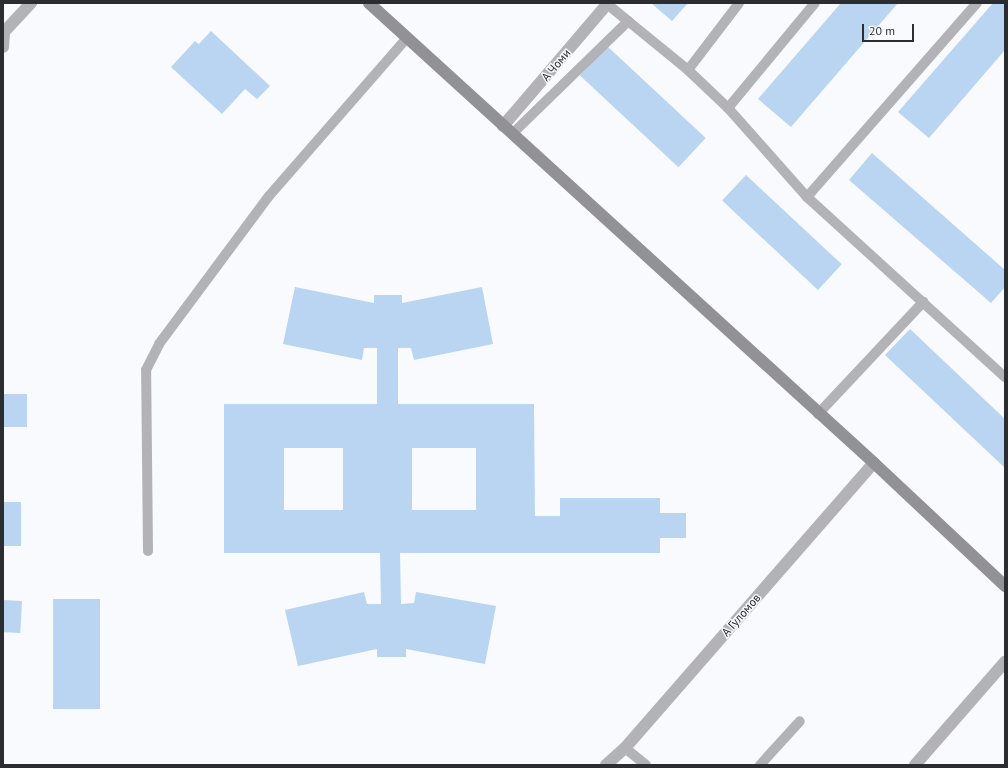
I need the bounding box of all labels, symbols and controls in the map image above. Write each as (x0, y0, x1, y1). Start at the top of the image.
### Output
scale bar (864, 16, 916, 42)
text: 20 m (869, 23, 895, 38)
street label: А Чоми (538, 46, 574, 84)
street label: А Гуломов (718, 591, 764, 639)

